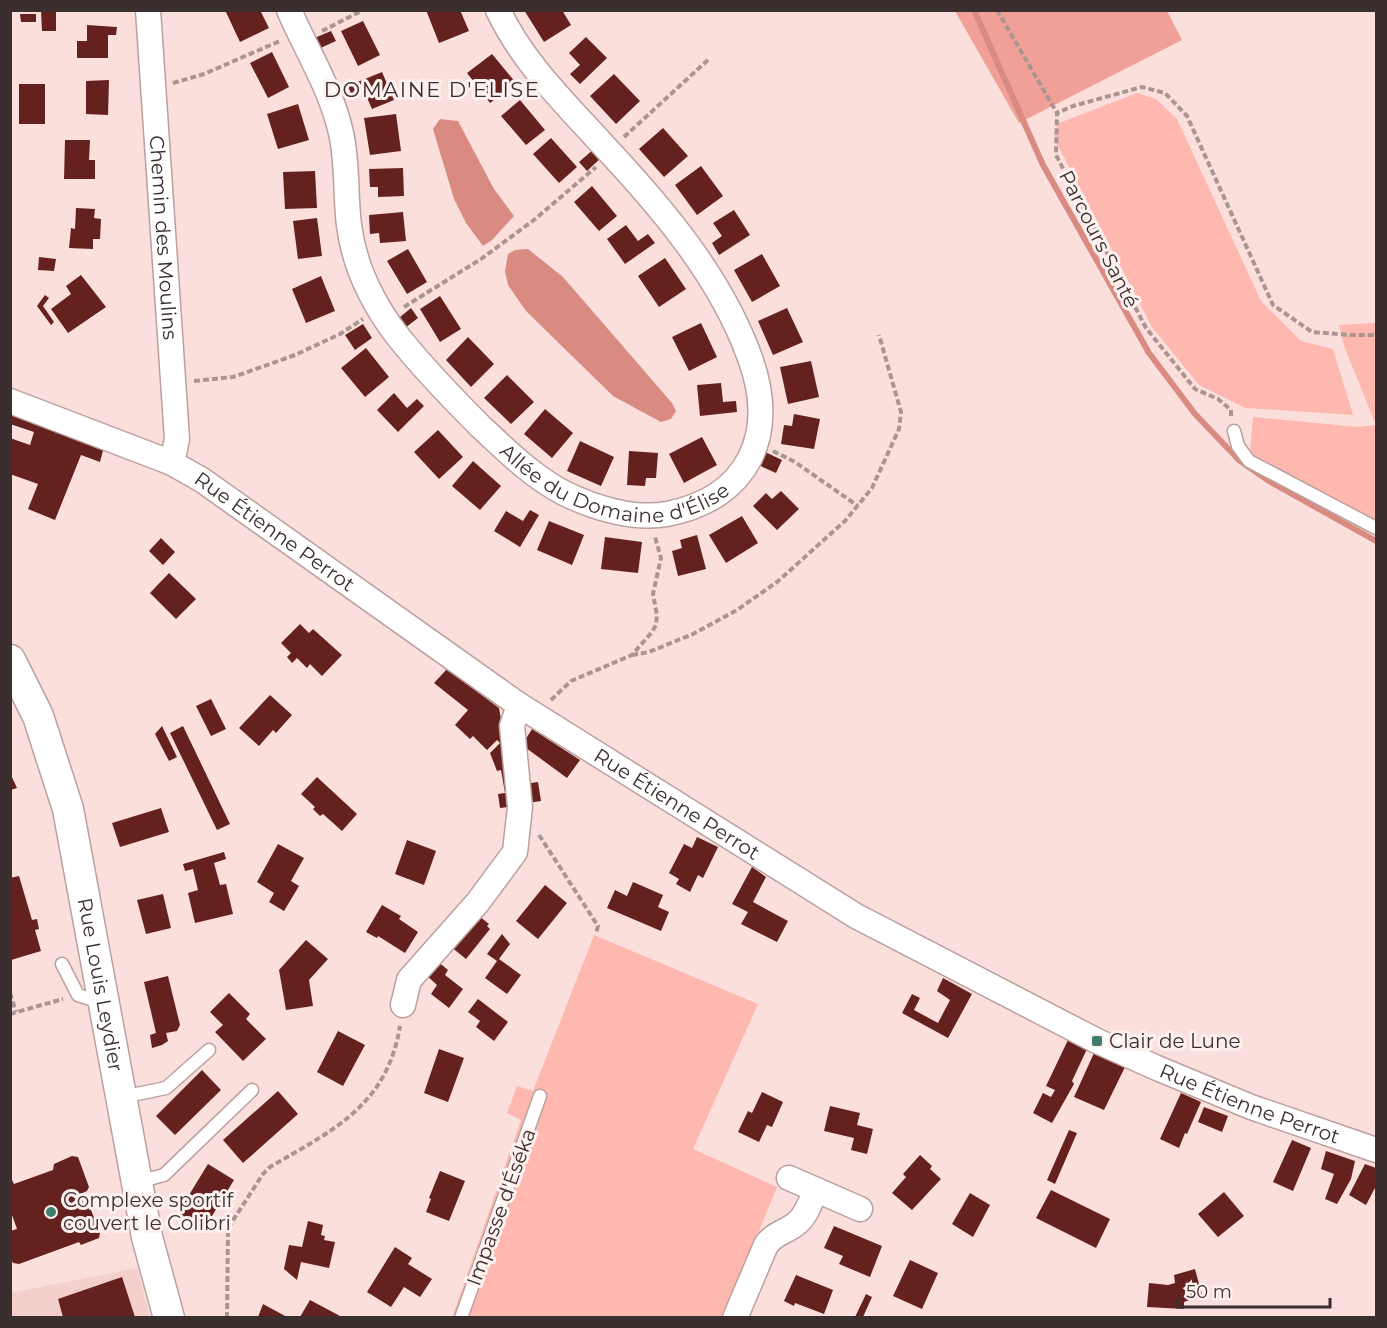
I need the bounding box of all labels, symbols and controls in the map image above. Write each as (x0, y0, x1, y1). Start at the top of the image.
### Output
district label: DOMAINE D'ELISE (324, 77, 540, 102)
street label: Chemin des Moulins (144, 134, 182, 341)
street label: Parcours Santé (1054, 166, 1144, 312)
street label: Allée du Domaine d'Élise (495, 439, 734, 528)
street label: Rue Étienne Perrot (190, 467, 359, 597)
street label: Rue Étienne Perrot (590, 743, 764, 865)
street label: Rue Louis Leydier (73, 896, 128, 1074)
place label: Clair de Lune (1109, 1029, 1241, 1053)
marker: Clair de Lune (1090, 1034, 1104, 1048)
street label: Rue Étienne Perrot (1156, 1058, 1343, 1149)
street label: Impasse d'Éséka (461, 1125, 541, 1289)
place label: Complexe sportif couvert le Colibri (63, 1188, 235, 1235)
marker: Complexe sportif couvert le Colibri (44, 1205, 58, 1219)
scale bar (1177, 1271, 1330, 1309)
text: 50 m (1186, 1281, 1232, 1303)

